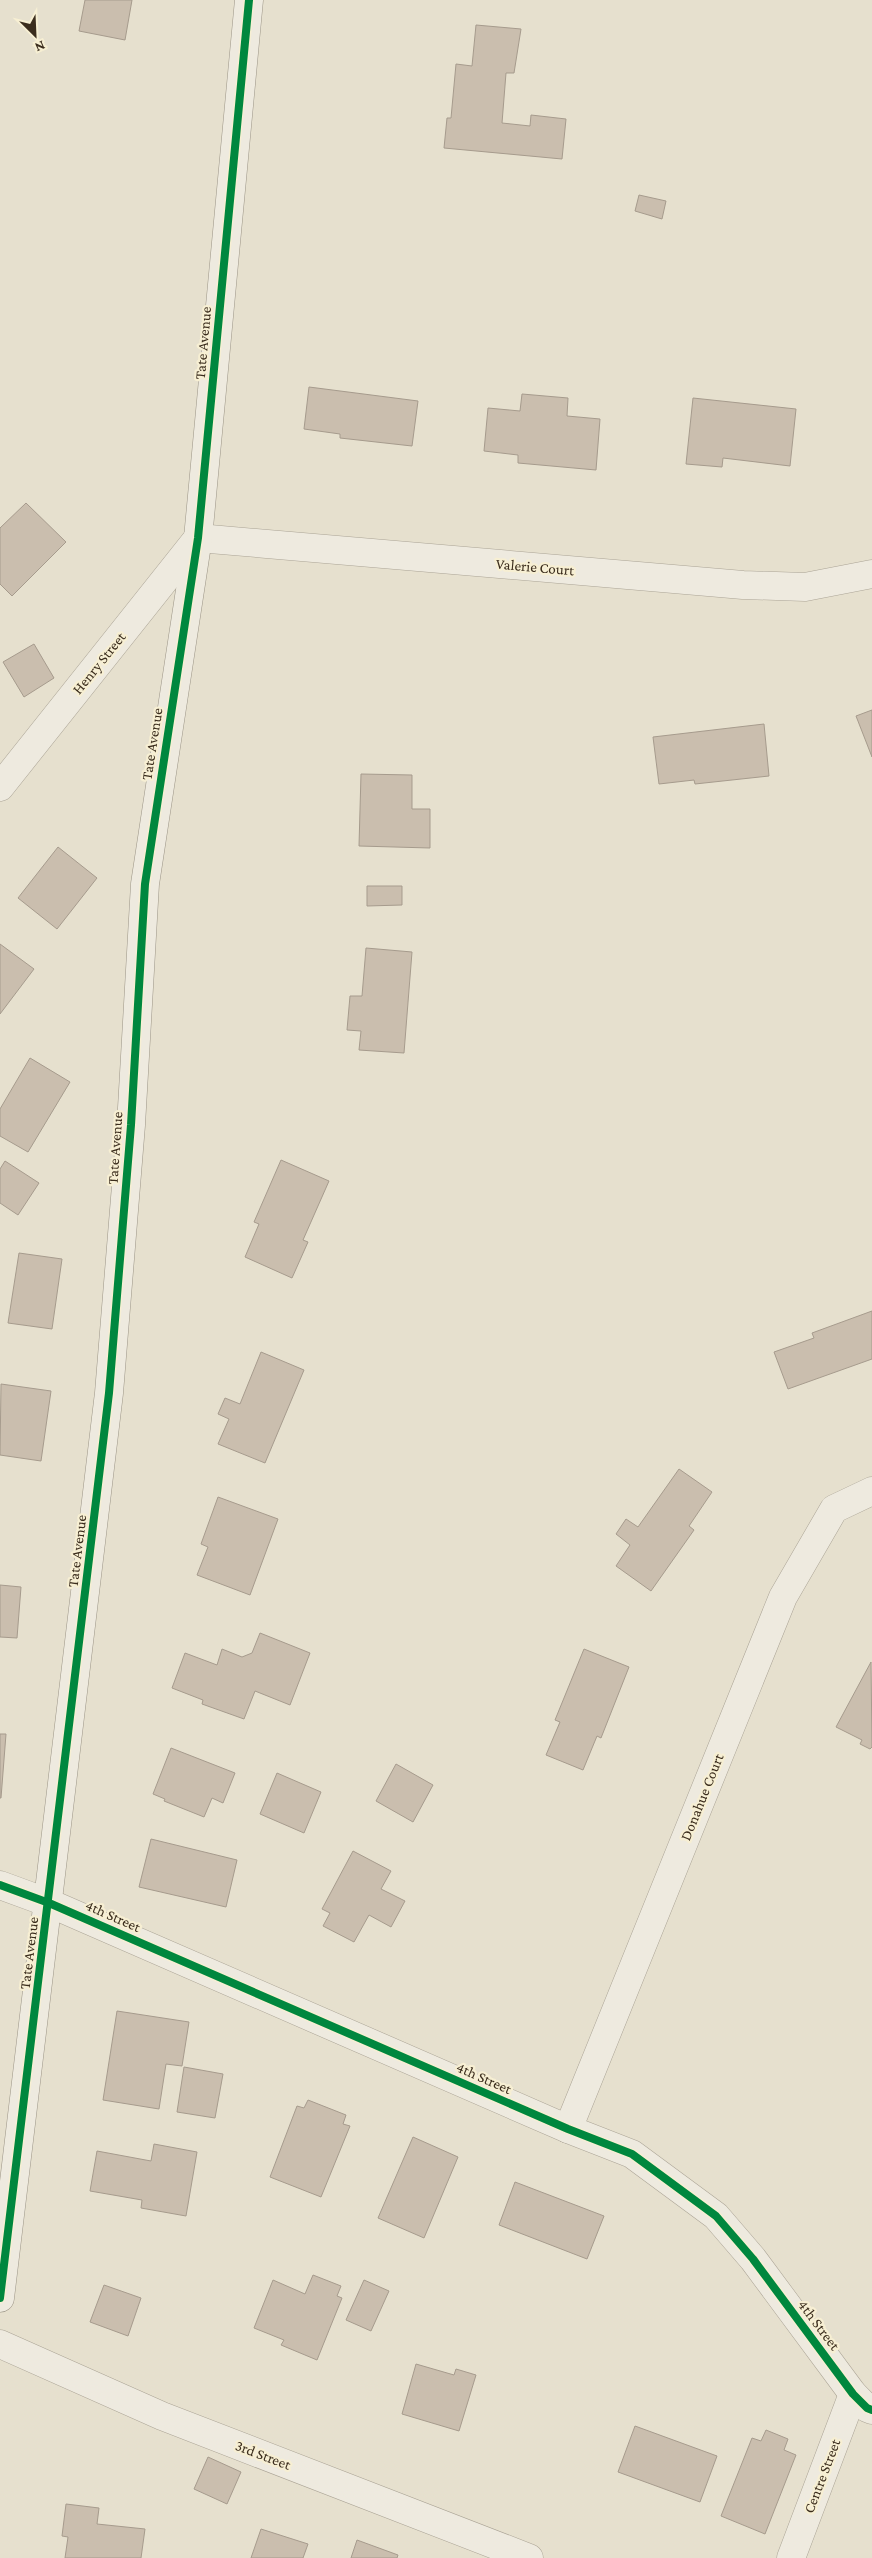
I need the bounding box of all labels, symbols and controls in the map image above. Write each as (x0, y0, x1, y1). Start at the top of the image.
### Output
north arrow (10, 10, 60, 60)
text: N (32, 38, 48, 56)
street label: Tate Avenue (192, 306, 214, 380)
street label: Valerie Court (495, 556, 576, 578)
street label: Henry Street (69, 628, 130, 698)
street label: Tate Avenue (138, 706, 166, 781)
street label: Tate Avenue (104, 1111, 126, 1185)
street label: Tate Avenue (65, 1513, 89, 1588)
street label: Donahue Court (677, 1750, 727, 1843)
street label: 4th Street (83, 1897, 144, 1936)
street label: Tate Avenue (17, 1915, 41, 1990)
street label: 4th Street (454, 2059, 515, 2098)
street label: 4th Street (795, 2297, 844, 2354)
street label: Centre Street (801, 2436, 844, 2515)
street label: 3rd Street (233, 2437, 294, 2473)

